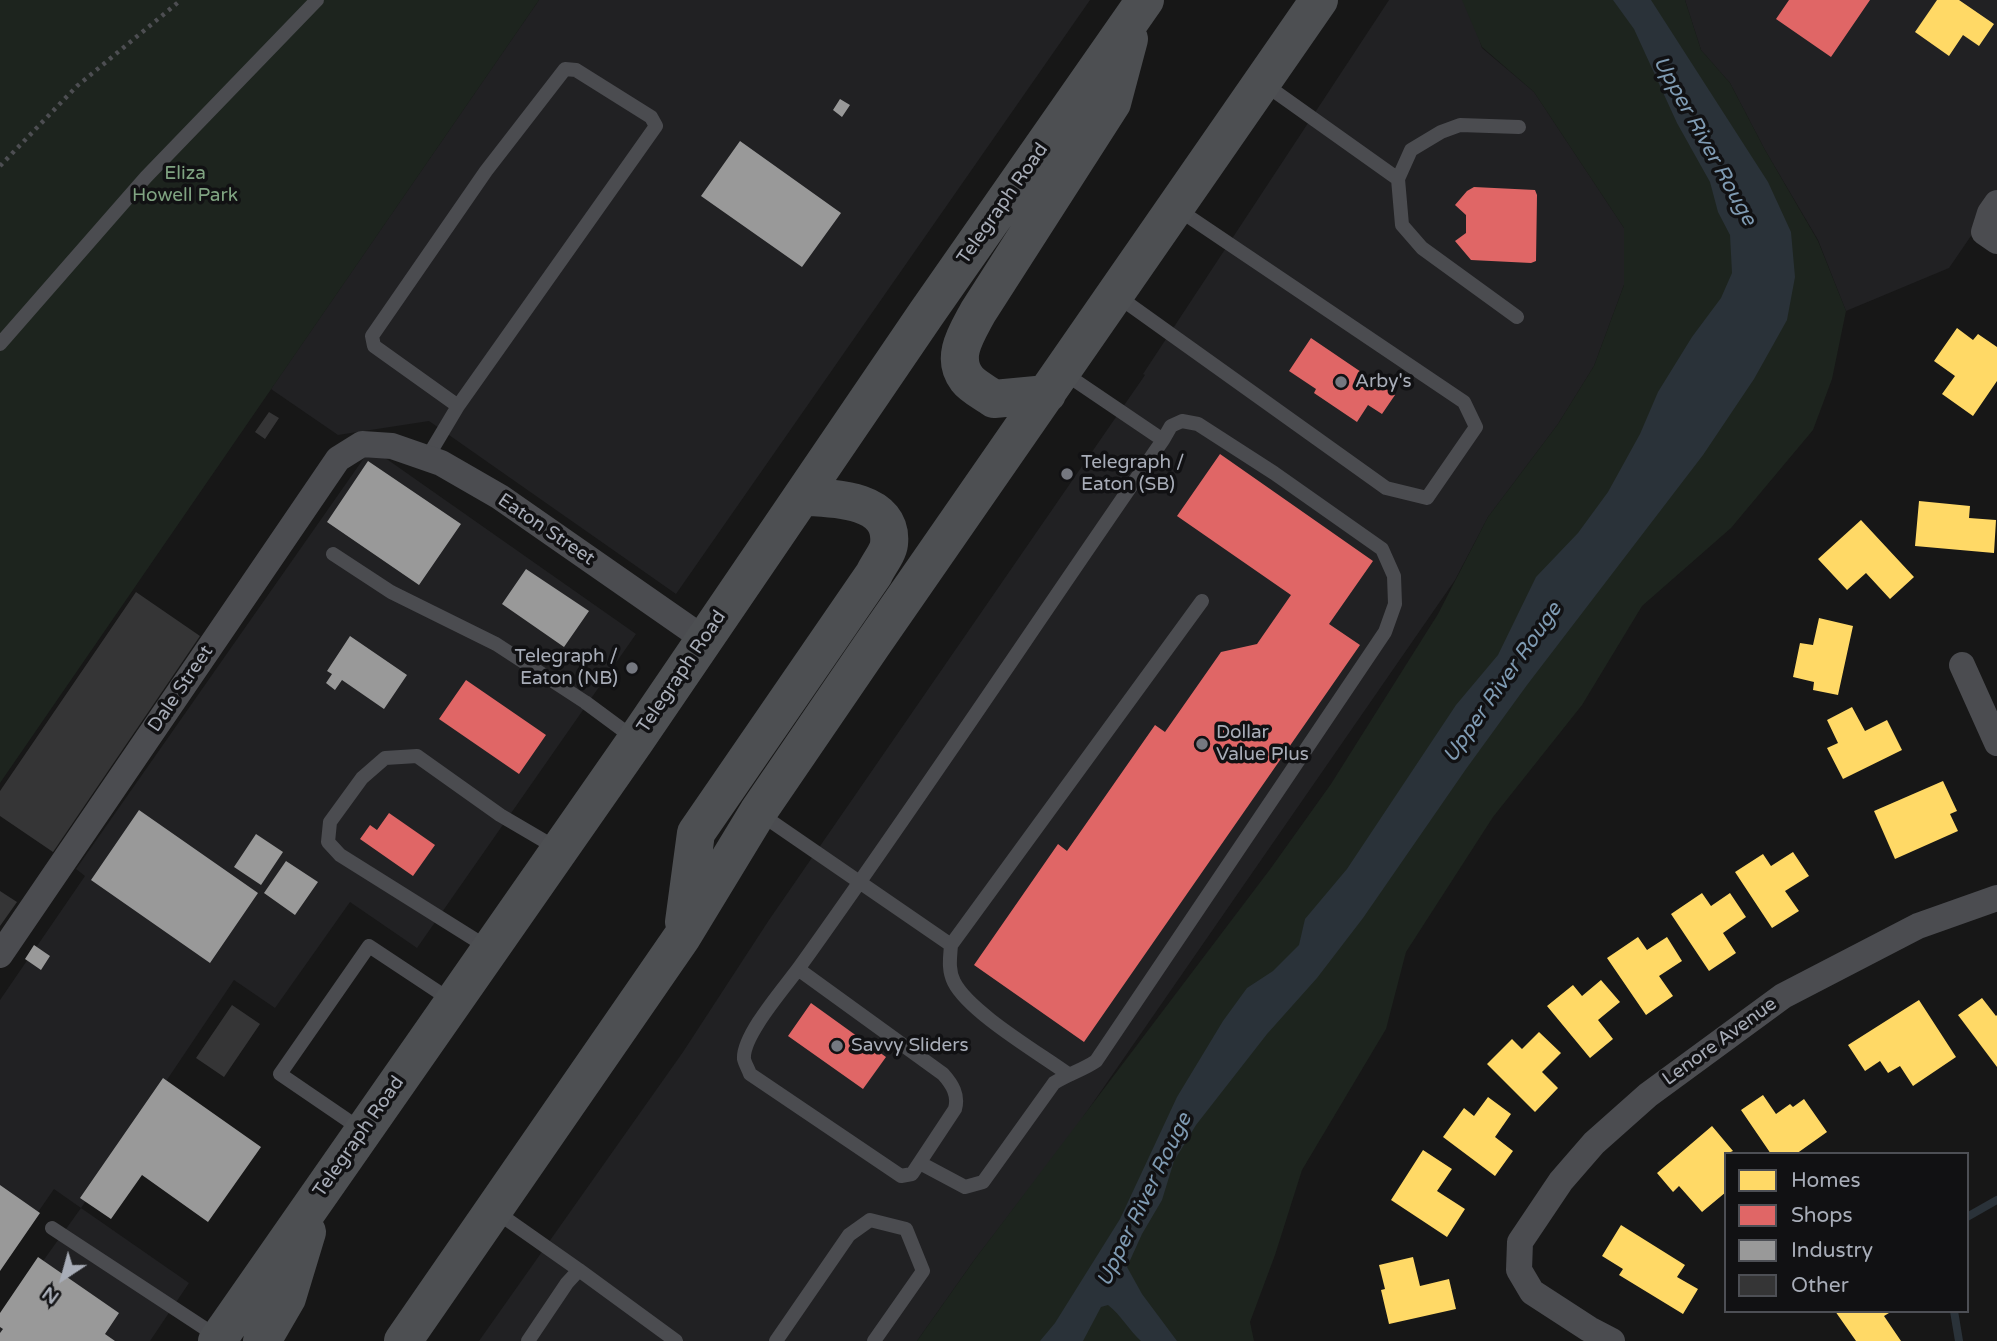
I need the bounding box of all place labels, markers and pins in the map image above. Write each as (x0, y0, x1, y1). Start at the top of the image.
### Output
place label: Arby's (1355, 371, 1412, 393)
marker: Arby's (1333, 374, 1349, 390)
place label: Telegraph / Eaton (SB) (1081, 452, 1184, 496)
marker: Telegraph / Eaton (SB) (1059, 466, 1075, 482)
place label: Telegraph / Eaton (NB) (515, 646, 618, 690)
marker: Telegraph / Eaton (NB) (624, 660, 640, 676)
place label: Dollar Value Plus (1216, 722, 1309, 766)
marker: Dollar Value Plus (1194, 736, 1210, 752)
place label: Savvy Sliders (851, 1035, 969, 1057)
marker: Savvy Sliders (829, 1038, 845, 1054)

